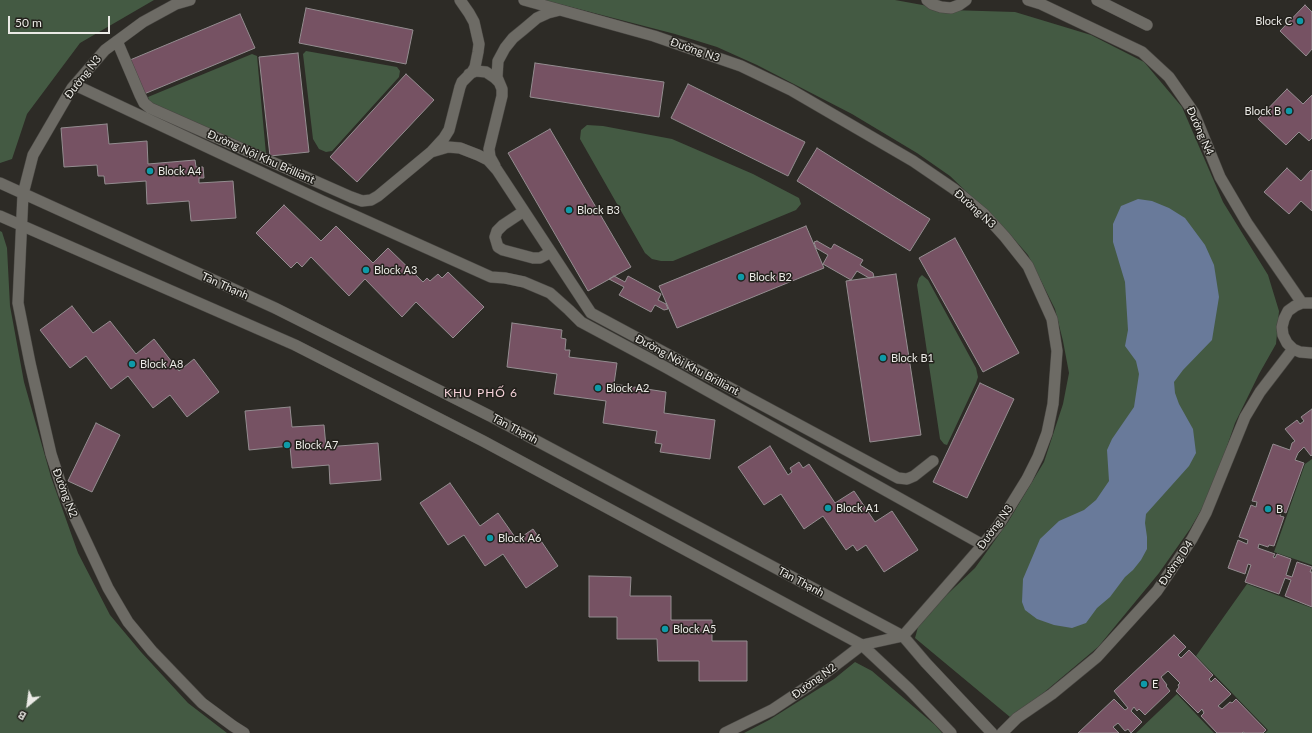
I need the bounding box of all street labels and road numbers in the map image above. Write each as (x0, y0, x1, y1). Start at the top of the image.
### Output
street label: Đường N3 (669, 35, 721, 65)
street label: Đường N3 (62, 53, 104, 101)
street label: Đường N4 (1184, 105, 1216, 157)
street label: Đường Nội Khu Brilliant (205, 127, 317, 187)
street label: Đường N3 (951, 187, 999, 231)
street label: Tân Thạnh (199, 270, 251, 302)
street label: Đường Nội Khu Brilliant (633, 332, 741, 398)
street label: Tân Thạnh (490, 411, 540, 447)
street label: Đường N2 (50, 467, 80, 519)
street label: Đường N3 (975, 502, 1015, 552)
street label: Đường D4 (1156, 538, 1196, 588)
street label: Tân Thạnh (776, 564, 826, 600)
street label: Đường N2 (789, 661, 839, 701)

